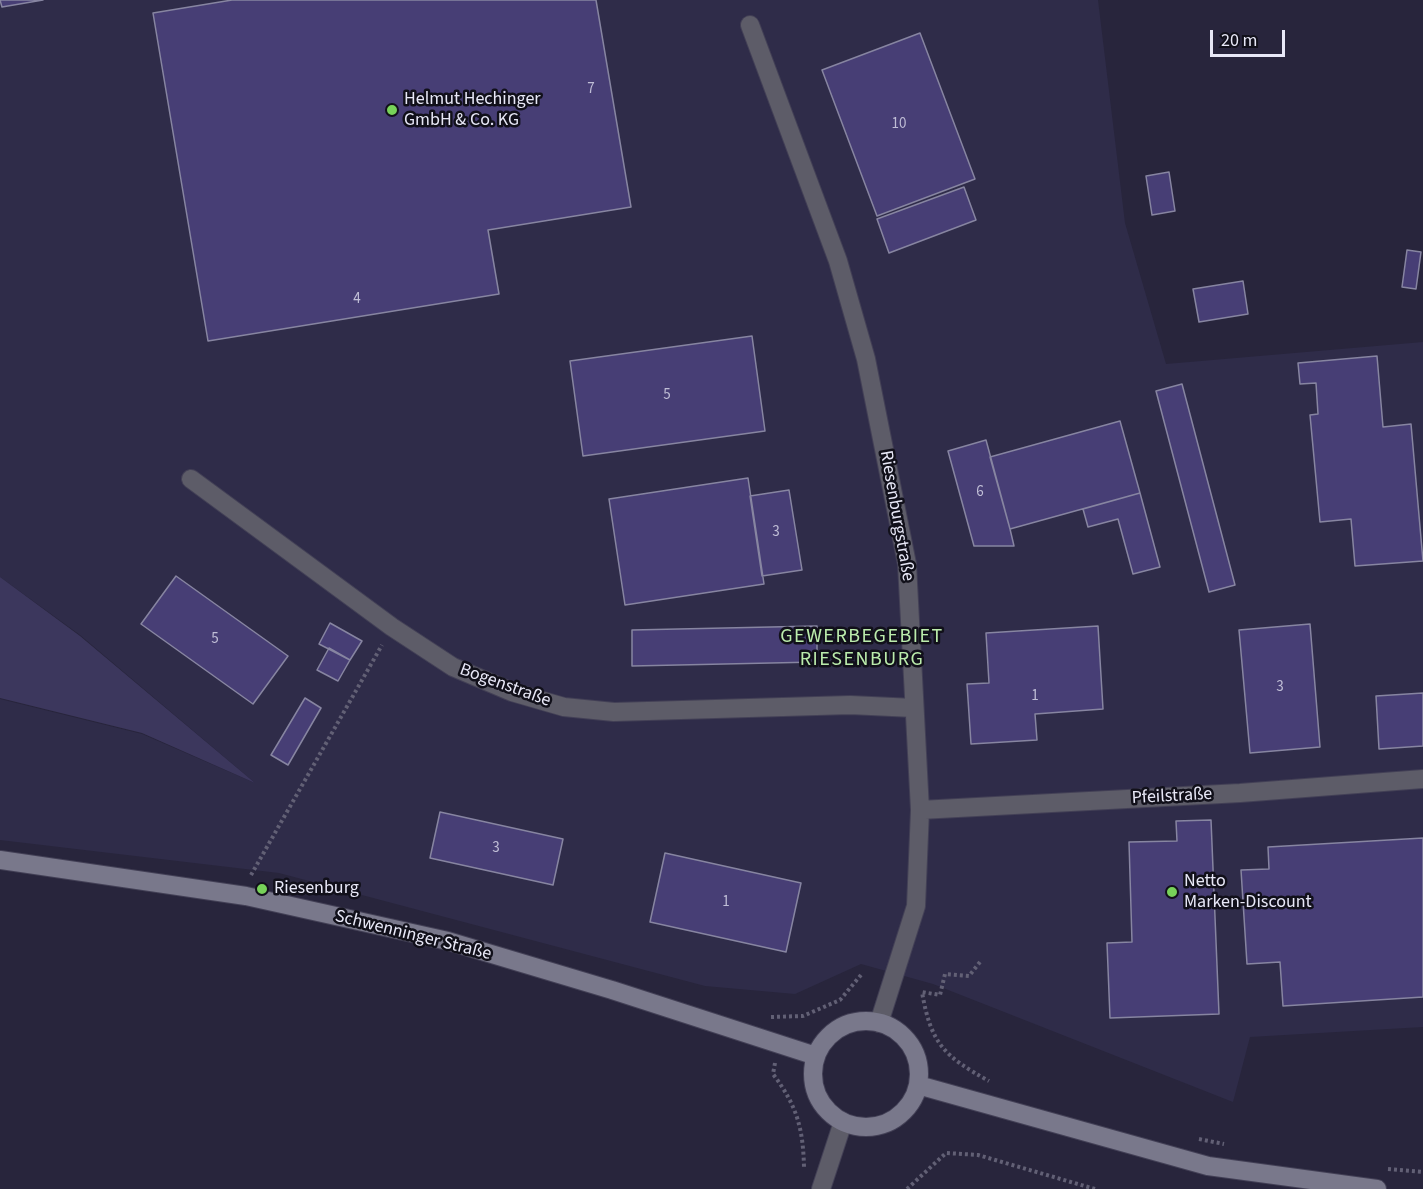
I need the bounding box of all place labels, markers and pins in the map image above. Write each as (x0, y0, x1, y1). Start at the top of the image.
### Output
place label: Helmut Hechinger GmbH & Co. KG (404, 89, 541, 132)
marker: Helmut Hechinger GmbH & Co. KG (385, 103, 399, 117)
place label: Netto Marken-Discount (1184, 871, 1312, 914)
place label: Riesenburg (274, 878, 359, 900)
marker: Riesenburg (255, 882, 269, 896)
marker: Netto Marken-Discount (1165, 885, 1179, 899)

